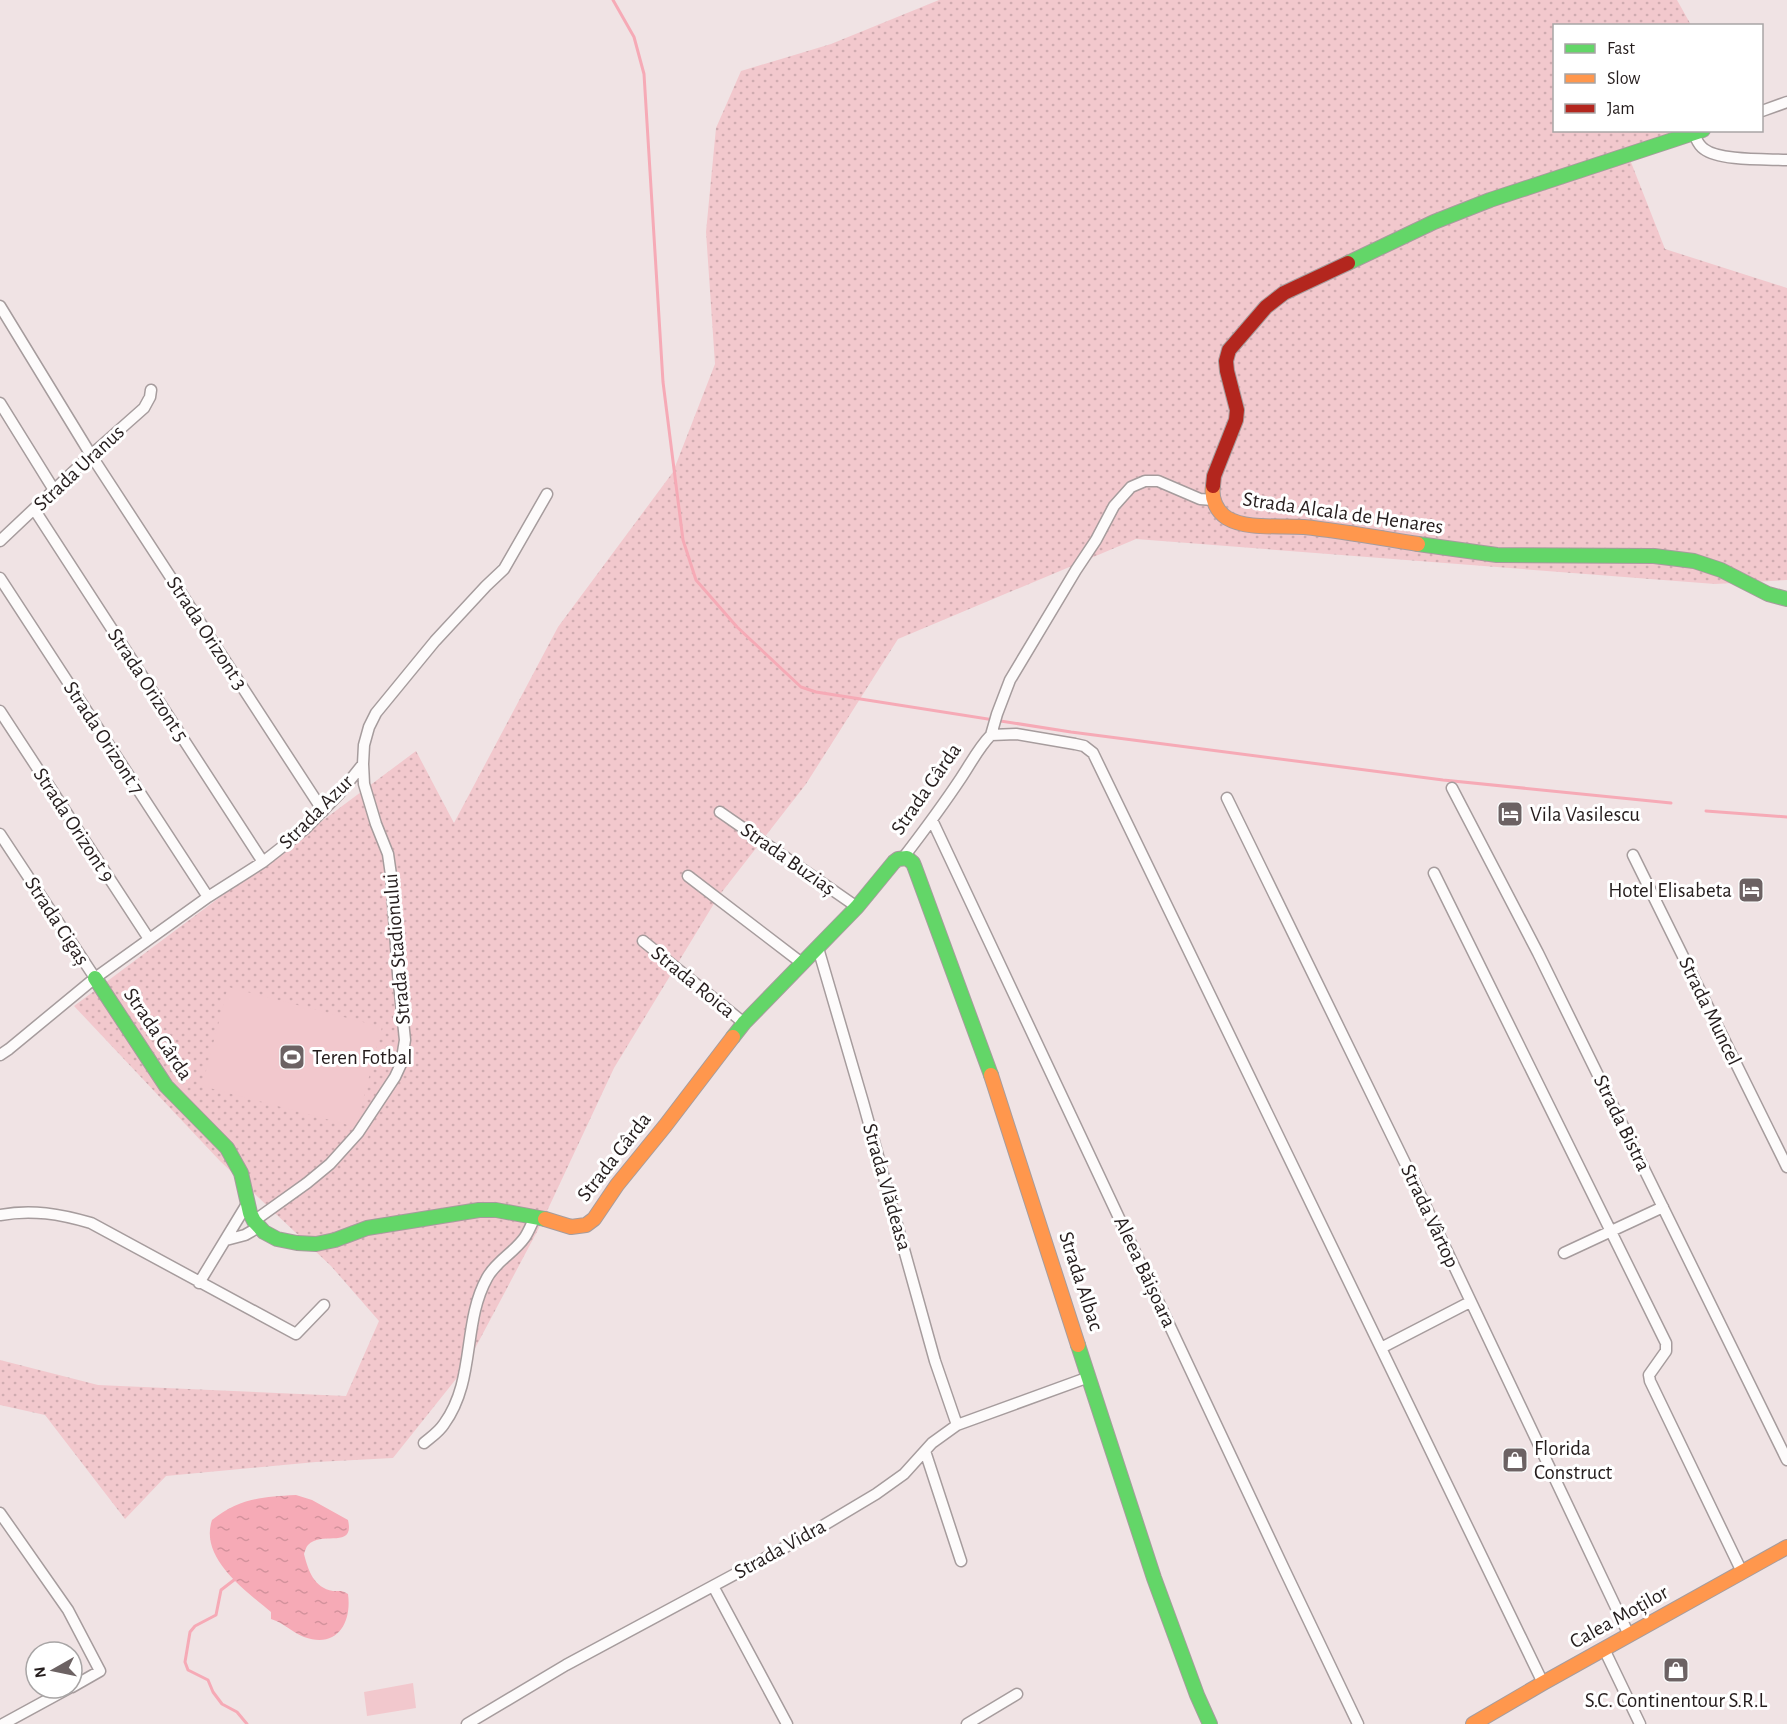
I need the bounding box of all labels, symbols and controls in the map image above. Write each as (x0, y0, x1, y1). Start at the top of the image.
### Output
legend (1553, 24, 1763, 132)
text: Fast (1607, 40, 1635, 58)
text: Slow (1607, 70, 1640, 88)
text: Jam (1607, 100, 1635, 118)
street label: Strada Uranus (30, 421, 128, 515)
street label: Strada Alcala de Henares (1241, 489, 1445, 537)
street label: Strada Orizont 3 (163, 573, 251, 693)
street label: Strada Orizont 5 (104, 625, 192, 745)
street label: Strada Orizont 7 (60, 678, 148, 799)
street label: Strada Gârda (887, 739, 965, 838)
street label: Strada Orizont 9 (29, 764, 119, 886)
street label: Strada Azur (275, 771, 357, 853)
hotel icon: Vila Vasilescu (1495, 799, 1525, 829)
place label: Vila Vasilescu (1530, 804, 1640, 825)
street label: Strada Buziaș (736, 819, 839, 901)
street label: Strada Stadionului (380, 872, 414, 1026)
street label: Strada Cigaș (19, 873, 93, 970)
hotel icon: Hotel Elisabeta (1736, 875, 1766, 905)
place label: Hotel Elisabeta (1608, 880, 1732, 901)
street label: Strada Roica (647, 942, 739, 1022)
street label: Strada Muncel (1675, 954, 1745, 1068)
street label: Strada Gârda (120, 984, 197, 1084)
sports icon: Teren Fotbal (277, 1042, 307, 1072)
place label: Teren Fotbal (312, 1047, 412, 1068)
street label: Strada Bistra (1590, 1072, 1654, 1175)
street label: Strada Gârda (573, 1108, 655, 1205)
street label: Strada Vlădeasa (859, 1121, 915, 1253)
street label: Strada Vârtop (1397, 1161, 1463, 1271)
street label: Aleea Băișoara (1108, 1213, 1180, 1332)
street label: Strada Albac (1055, 1229, 1107, 1333)
place label: Florida Construct (1534, 1438, 1612, 1483)
shop icon: Florida Construct (1500, 1445, 1530, 1475)
street label: Strada Vidra (731, 1515, 830, 1583)
street label: Calea Moților (1566, 1581, 1673, 1654)
north arrow (24, 1640, 84, 1700)
shop icon: S.C. Continentour S.R.L (1661, 1655, 1691, 1685)
text: N (31, 1665, 49, 1679)
place label: S.C. Continentour S.R.L (1585, 1690, 1767, 1711)

